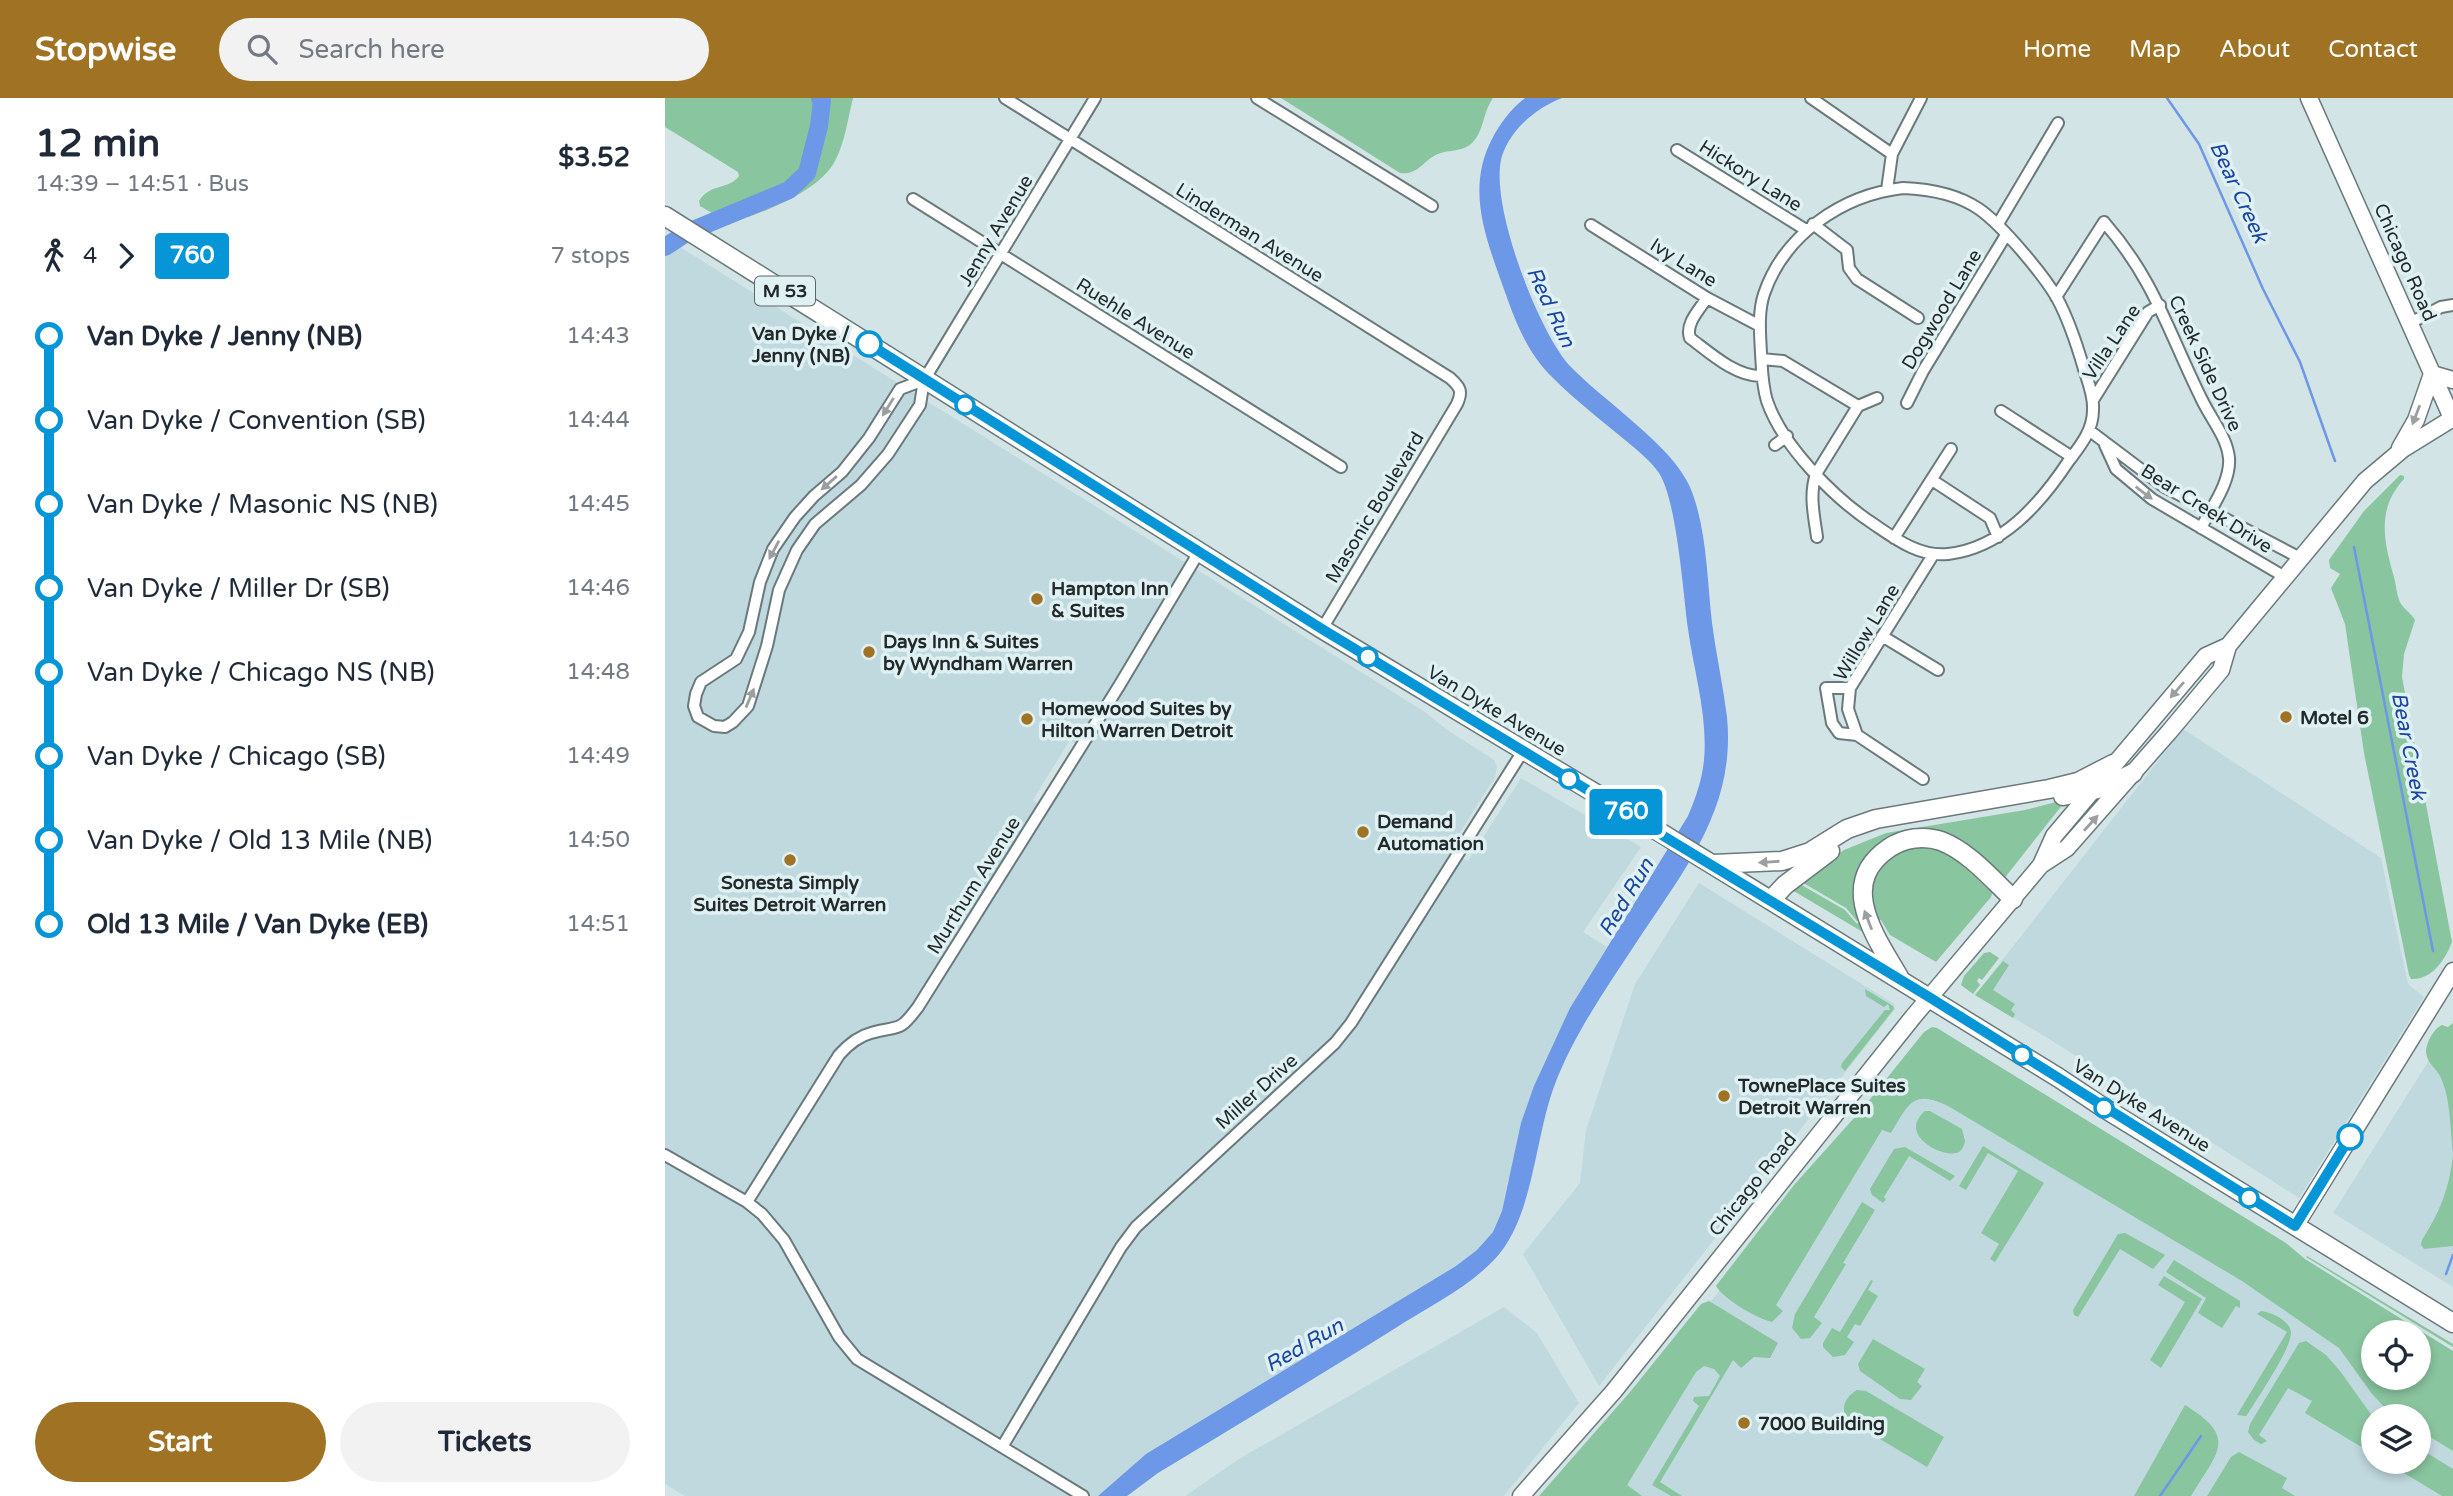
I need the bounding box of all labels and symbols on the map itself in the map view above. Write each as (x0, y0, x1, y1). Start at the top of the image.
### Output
street label: Hickory Lane (1695, 135, 1806, 216)
water label: Bear Creek (2204, 138, 2274, 248)
street label: Jenny Avenue (954, 171, 1038, 290)
street label: Linderman Avenue (1172, 179, 1327, 287)
street label: Chicago Road (2369, 200, 2441, 325)
street label: Ivy Lane (1646, 234, 1721, 292)
street label: Dogwood Lane (1897, 245, 1986, 374)
water label: Red Run (1521, 263, 1581, 353)
street label: Ruehle Avenue (1072, 274, 1199, 364)
road number: M 53 (755, 276, 815, 306)
street label: Creek Side Drive (2164, 292, 2246, 435)
street label: Villa Lane (2078, 300, 2145, 385)
place label: Van Dyke / Jenny (NB) (751, 323, 850, 368)
marker: Van Dyke / Jenny (NB) (856, 331, 882, 357)
unlabelled marker (955, 395, 975, 415)
one-way arrow (882, 398, 895, 417)
one-way arrow (2411, 405, 2422, 426)
street label: Masonic Boulevard (1321, 428, 1429, 587)
street label: Bear Creek Drive (2137, 460, 2276, 558)
one-way arrow (820, 475, 838, 491)
one-way arrow (2135, 486, 2153, 501)
one-way arrow (769, 540, 780, 560)
place label: Hampton Inn & Suites (1051, 578, 1169, 622)
street label: Willow Lane (1829, 580, 1904, 685)
marker: Hampton Inn & Suites (1029, 591, 1045, 607)
place label: Days Inn & Suites by Wyndham Warren (883, 631, 1073, 676)
marker: Days Inn & Suites by Wyndham Warren (861, 644, 877, 660)
unlabelled marker (1358, 647, 1378, 667)
street label: Van Dyke Avenue (1423, 661, 1570, 761)
one-way arrow (2170, 681, 2185, 698)
one-way arrow (744, 688, 756, 708)
water label: Bear Creek (2386, 690, 2431, 804)
place label: Homewood Suites by Hilton Warren Detroit (1041, 698, 1234, 742)
place label: Motel 6 (2300, 707, 2369, 729)
marker: Motel 6 (2278, 709, 2294, 725)
marker: Homewood Suites by Hilton Warren Detroit (1019, 711, 1035, 727)
unlabelled marker (1559, 769, 1579, 789)
line badge: 760 (1586, 789, 1666, 835)
place label: Demand Automation (1377, 811, 1484, 855)
street label: Murthum Avenue (923, 813, 1025, 958)
one-way arrow (2082, 815, 2098, 832)
marker: Demand Automation (1355, 824, 1371, 840)
marker: Sonesta Simply Suites Detroit Warren (782, 852, 798, 868)
water label: Red Run (1594, 853, 1660, 941)
one-way arrow (1757, 857, 1779, 868)
place label: Sonesta Simply Suites Detroit Warren (694, 872, 886, 916)
one-way arrow (1863, 909, 1874, 930)
unlabelled marker (2012, 1045, 2032, 1065)
street label: Miller Drive (1211, 1049, 1302, 1134)
street label: Van Dyke Avenue (2069, 1055, 2214, 1157)
place label: TownePlace Suites Detroit Warren (1737, 1075, 1906, 1119)
marker: TownePlace Suites Detroit Warren (1716, 1088, 1732, 1104)
unlabelled marker (2094, 1098, 2114, 1118)
unlabelled marker (2337, 1124, 2363, 1150)
street label: Chicago Road (1704, 1129, 1801, 1241)
unlabelled marker (2239, 1188, 2259, 1208)
water label: Red Run (1261, 1312, 1349, 1378)
place label: 7000 Building (1758, 1413, 1885, 1436)
marker: 7000 Building (1736, 1415, 1752, 1431)

